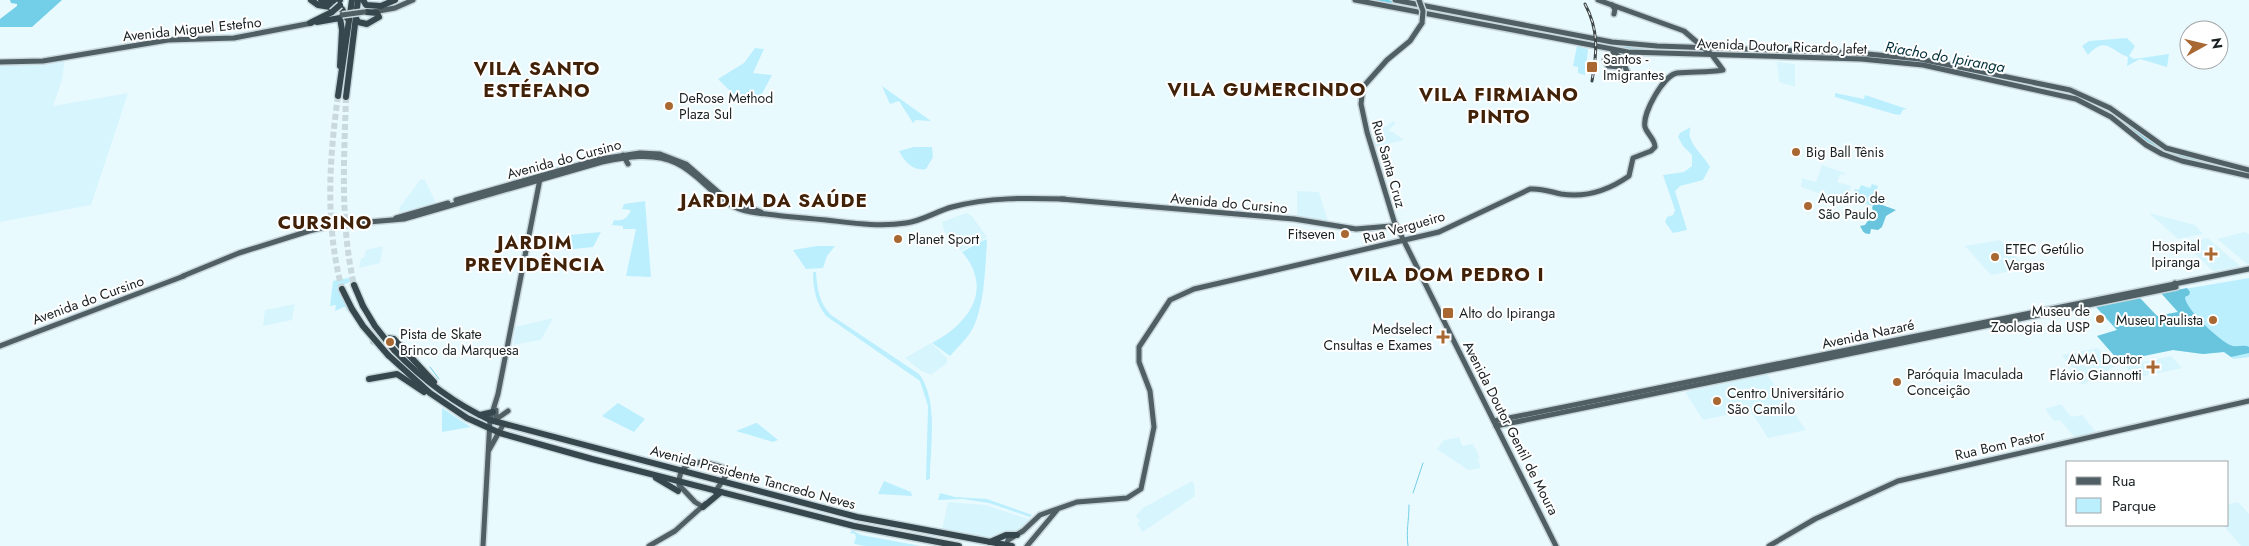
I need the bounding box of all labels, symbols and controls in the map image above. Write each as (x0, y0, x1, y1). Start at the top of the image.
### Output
street label: Avenida Miguel Estefno (122, 12, 263, 46)
north arrow (2179, 20, 2229, 70)
street label: Avenida Doutor Ricardo Jafet (1697, 33, 1868, 59)
water label: Riacho do Ipiranga (1883, 36, 2007, 78)
text: N (2206, 36, 2228, 50)
place label: Santos - Imigrantes (1603, 49, 1664, 85)
district label: VILA SANTO ESTÉFANO (473, 55, 600, 104)
marker: Santos - Imigrantes (1585, 60, 1599, 74)
district label: VILA GUMERCINDO (1167, 76, 1366, 103)
district label: VILA FIRMIANO PINTO (1418, 81, 1579, 130)
place label: DeRose Method Plaza Sul (679, 88, 773, 124)
marker: DeRose Method Plaza Sul (663, 100, 675, 112)
street label: Rua Santa Cruz (1367, 118, 1411, 211)
street label: Avenida do Cursino (505, 134, 624, 184)
place label: Big Ball Tênis (1806, 142, 1884, 162)
marker: Big Ball Tênis (1790, 146, 1802, 158)
district label: JARDIM DA SAÚDE (676, 187, 868, 214)
street label: Avenida do Cursino (1170, 188, 1289, 218)
place label: Aquário de São Paulo (1818, 188, 1885, 224)
marker: Aquário de São Paulo (1802, 200, 1814, 212)
street label: Rua Vergueiro (1361, 206, 1448, 248)
district label: CURSINO (278, 209, 372, 236)
place label: Fitseven (1288, 224, 1335, 244)
marker: Fitseven (1339, 228, 1351, 240)
district label: JARDIM PREVIDÊNCIA (465, 229, 605, 278)
place label: Planet Sport (908, 229, 980, 249)
marker: Planet Sport (892, 233, 904, 245)
place label: Hospital Ipiranga (2151, 236, 2200, 272)
place label: ETEC Getúlio Vargas (2005, 239, 2084, 275)
marker: Hospital Ipiranga (2204, 247, 2218, 261)
marker: ETEC Getúlio Vargas (1989, 251, 2001, 263)
district label: VILA DOM PEDRO I (1348, 261, 1545, 288)
street label: Avenida do Cursino (29, 270, 147, 329)
place label: Museu de Zoologia da USP (1991, 301, 2090, 337)
place label: Alto do Ipiranga (1459, 303, 1555, 323)
marker: Alto do Ipiranga (1441, 306, 1455, 320)
place label: Museu Paulista (2116, 310, 2203, 330)
marker: Museu de Zoologia da USP (2094, 313, 2106, 325)
street label: Avenida Nazaré (1820, 314, 1916, 354)
marker: Museu Paulista (2207, 314, 2219, 326)
place label: Medselect Cnsultas e Exames (1323, 319, 1433, 355)
place label: Pista de Skate Brinco da Marquesa (400, 324, 519, 360)
marker: Medselect Cnsultas e Exames (1436, 330, 1450, 344)
marker: Pista de Skate Brinco da Marquesa (384, 336, 396, 348)
street label: Avenida Doutor Gentil de Moura (1458, 337, 1564, 519)
place label: AMA Doutor Flávio Giannotti (2049, 349, 2142, 385)
marker: AMA Doutor Flávio Giannotti (2146, 360, 2160, 374)
place label: Paróquia Imaculada Conceição (1907, 364, 2023, 400)
marker: Paróquia Imaculada Conceição (1891, 376, 1903, 388)
place label: Centro Universitário São Camilo (1727, 383, 1845, 419)
marker: Centro Universitário São Camilo (1711, 395, 1723, 407)
street label: Rua Bom Pastor (1953, 425, 2047, 465)
street label: Avenida Presidente Tancredo Neves (648, 440, 858, 514)
legend (2066, 461, 2229, 526)
text: Rua (2112, 470, 2136, 492)
text: Parque (2112, 495, 2156, 517)

